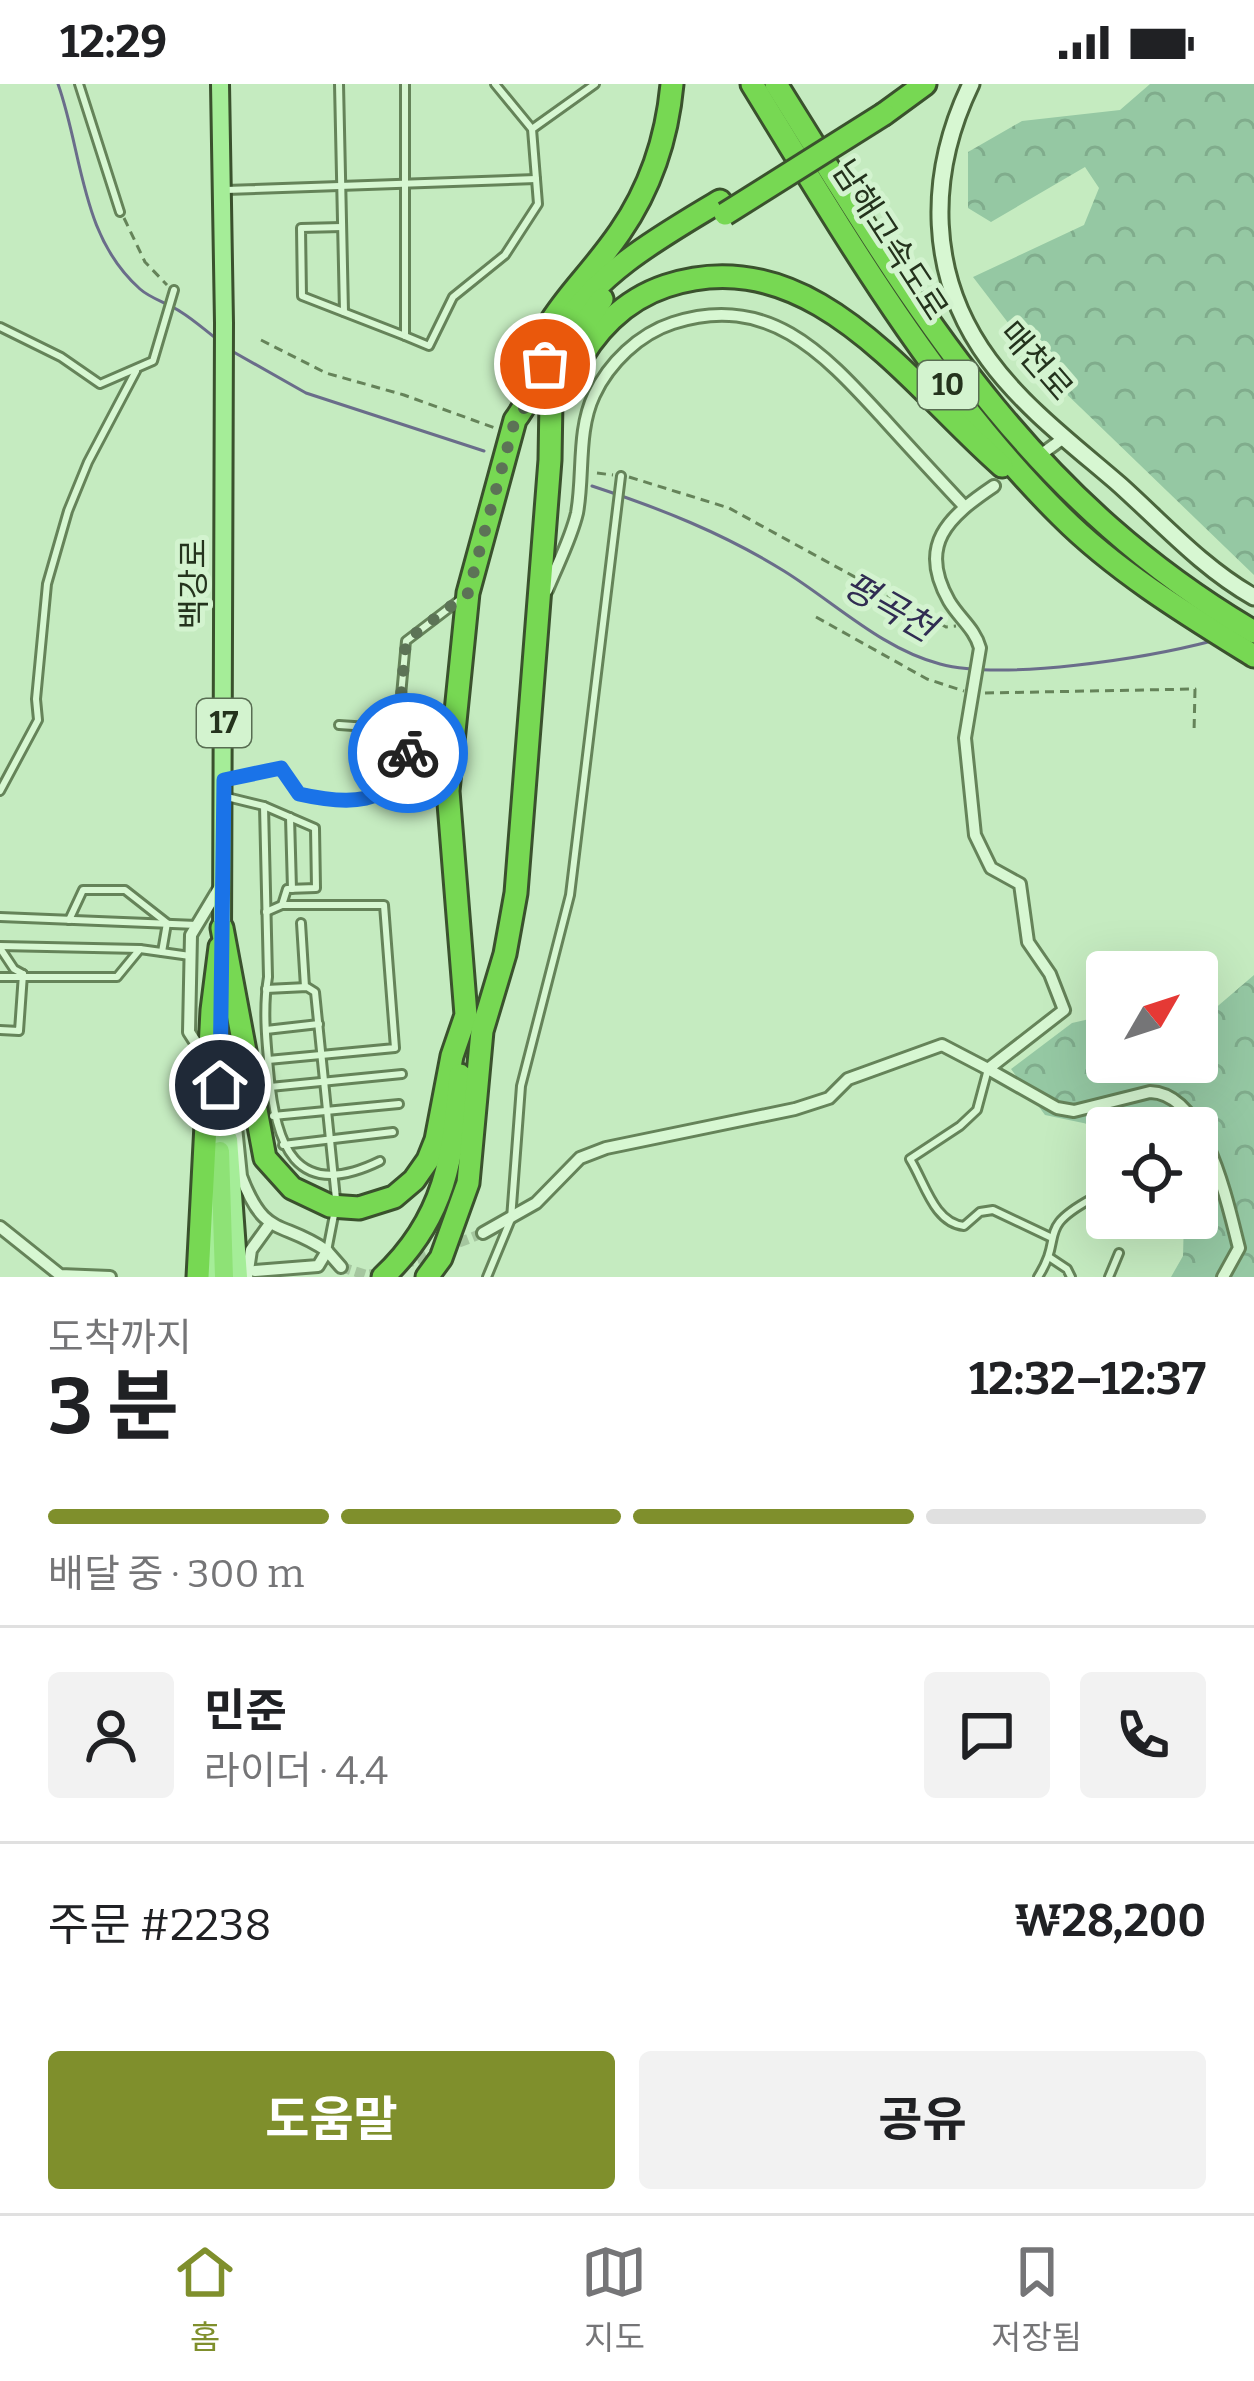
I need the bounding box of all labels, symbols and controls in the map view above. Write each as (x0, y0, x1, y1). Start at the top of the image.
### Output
text: 12:29 (60, 15, 167, 69)
street label: 남해고속도로 (824, 153, 956, 327)
pin (494, 313, 596, 415)
street label: 매천로 (991, 314, 1081, 408)
icon: bag (512, 331, 578, 397)
road number: 10 (918, 361, 978, 409)
street label: 백강로 (174, 538, 214, 630)
water label: 평곡천 (835, 563, 946, 653)
courier (348, 693, 468, 813)
road number: 17 (197, 699, 251, 747)
icon: bike (375, 720, 441, 786)
north arrow (1086, 951, 1218, 1083)
map controls (1086, 951, 1218, 1239)
pin (169, 1034, 271, 1136)
icon: home (187, 1052, 253, 1118)
button: locate (1086, 1107, 1218, 1239)
text: 도착까지 (48, 1315, 192, 1361)
text: 12:32–12:37 (969, 1352, 1206, 1406)
text: 3 분 (48, 1360, 179, 1454)
text: 배달 중 · 300 m (48, 1551, 305, 1597)
button: person (48, 1672, 174, 1798)
button: chat (924, 1672, 1050, 1798)
button: phone (1080, 1672, 1206, 1798)
text: 민준 (204, 1684, 287, 1738)
text: 라이더 · 4.4 (204, 1748, 388, 1794)
text: ₩28,200 (1014, 1894, 1206, 1948)
text: 주문 #2238 (48, 1898, 272, 1952)
button: 도움말 (48, 2051, 615, 2189)
button: 공유 (639, 2051, 1206, 2189)
tab: 홈 (172, 2239, 238, 2359)
tab: 지도 (581, 2239, 647, 2359)
tab: 저장됨 (991, 2239, 1082, 2359)

